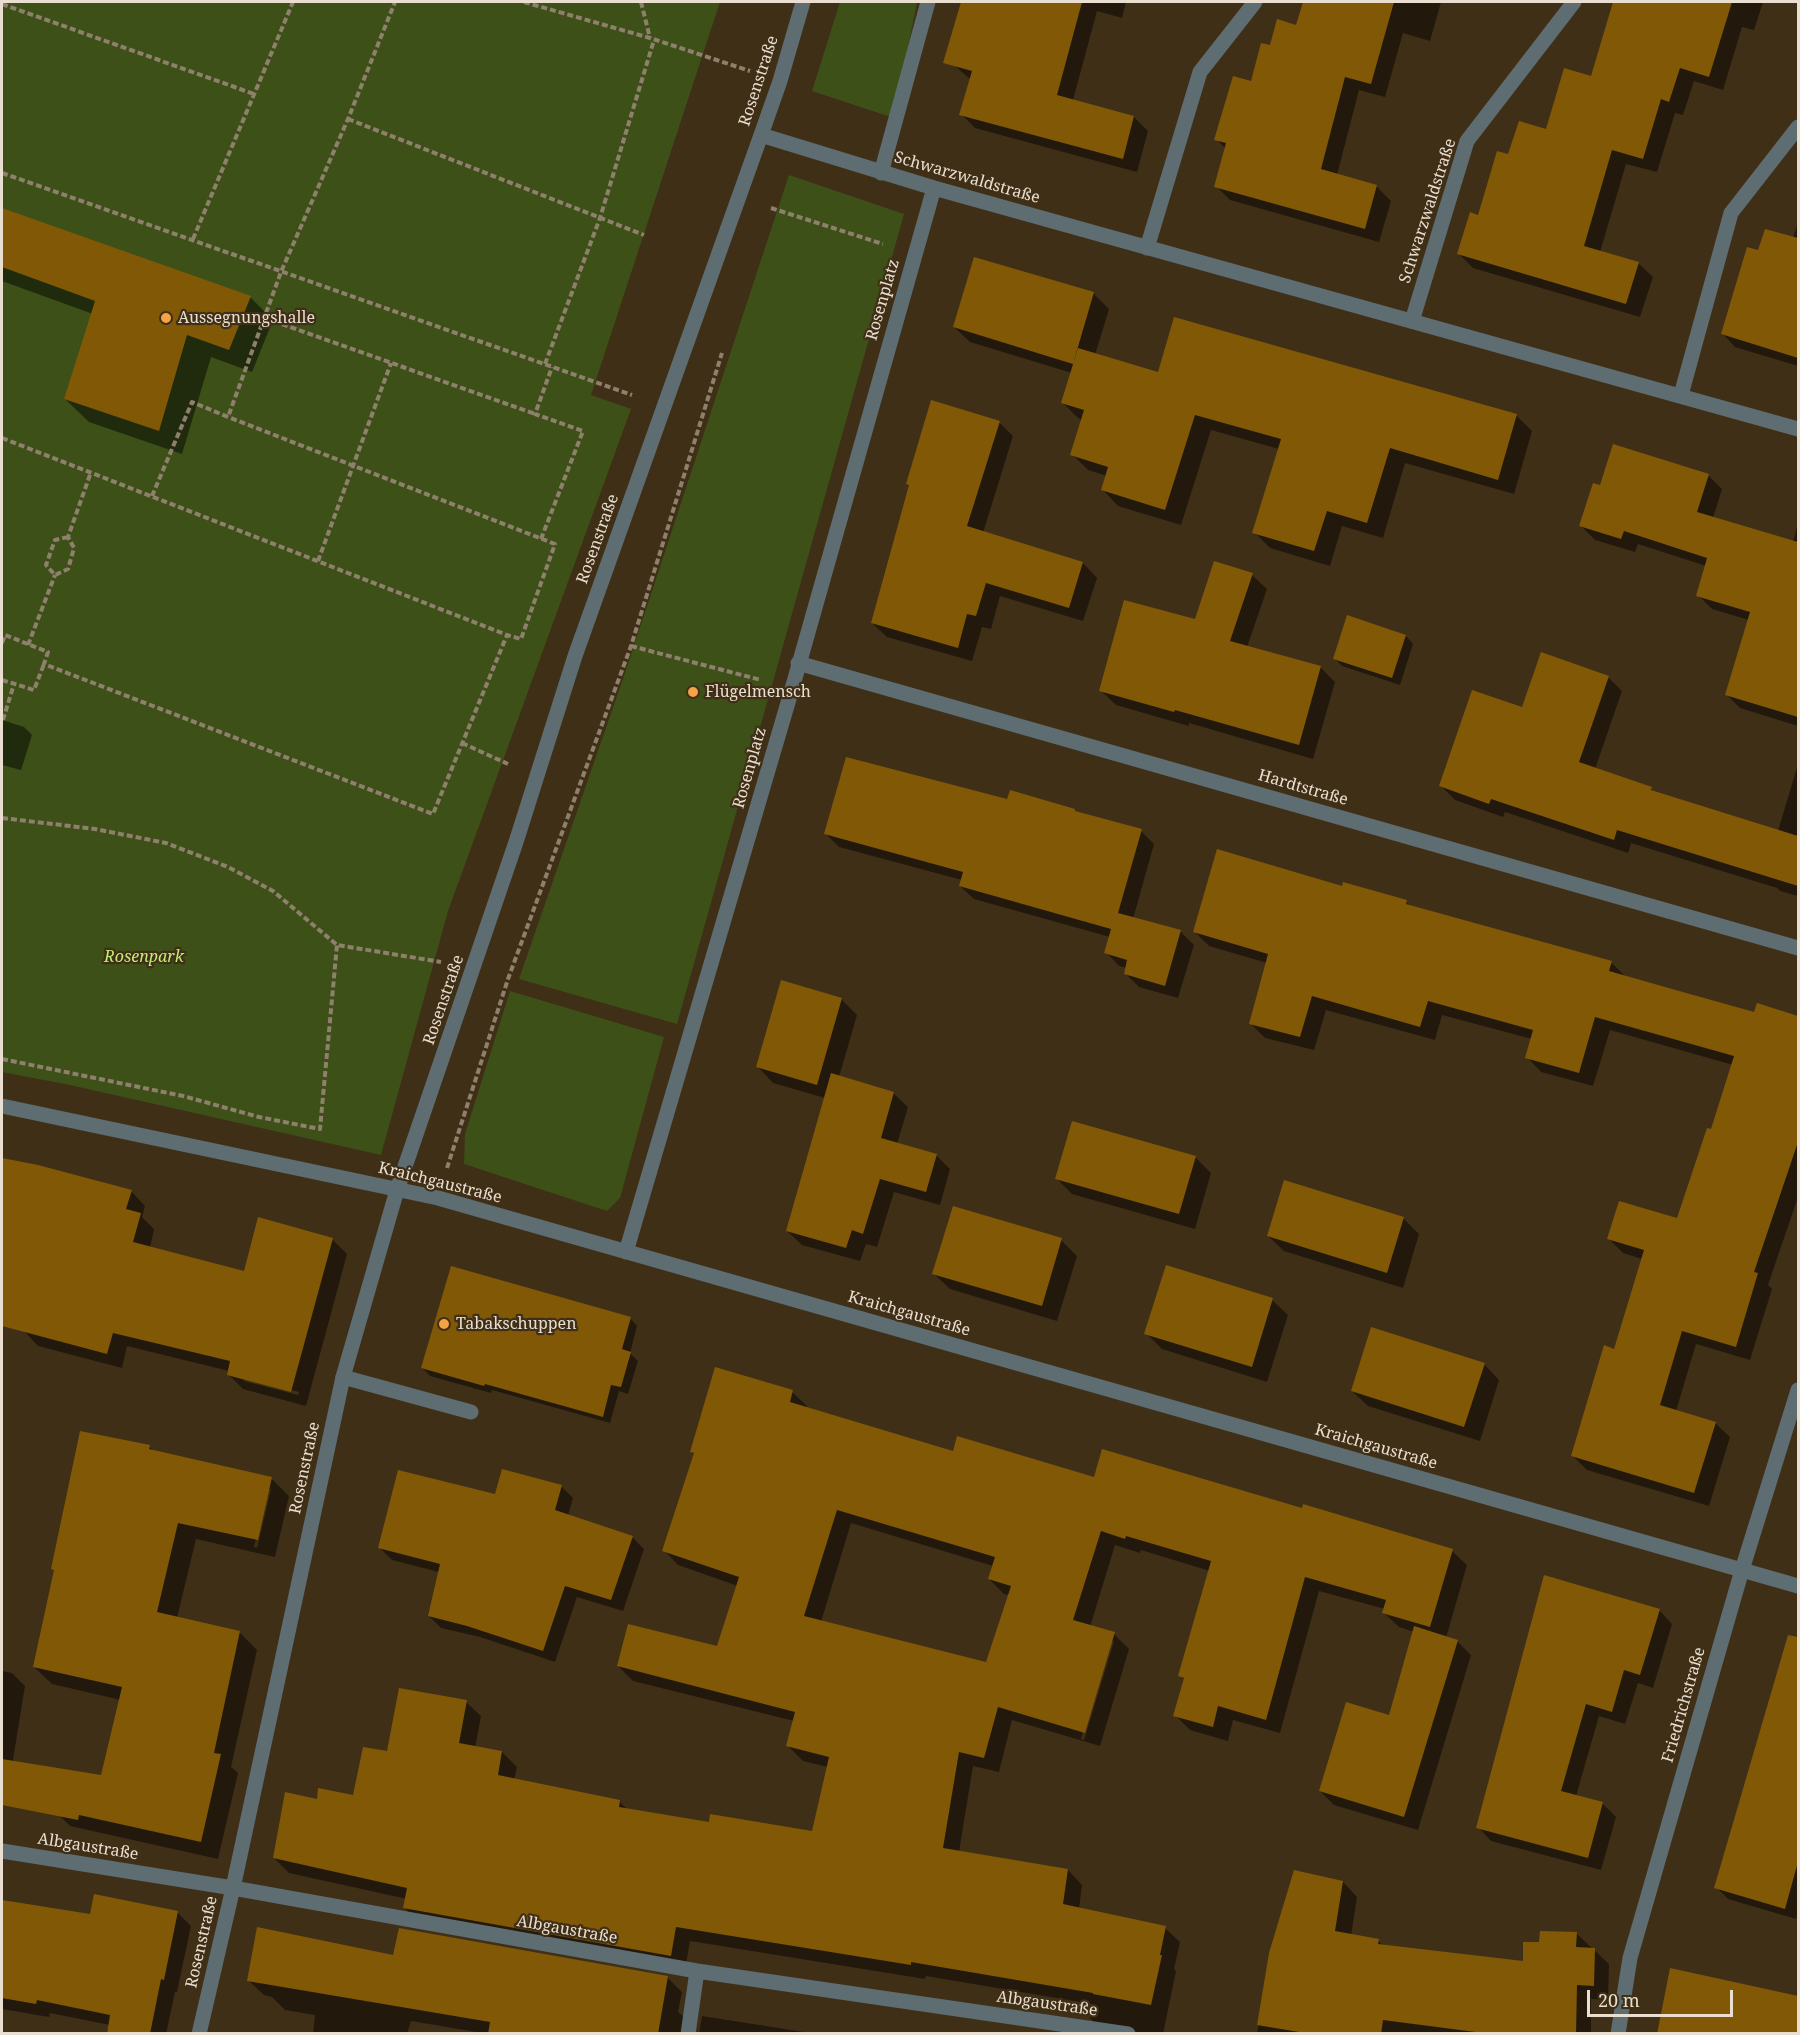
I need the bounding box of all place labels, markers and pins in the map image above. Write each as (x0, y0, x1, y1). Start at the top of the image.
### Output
place label: Aussegnungshalle (178, 308, 315, 328)
marker: Aussegnungshalle (159, 311, 173, 325)
place label: Flügelmensch (705, 682, 811, 702)
marker: Flügelmensch (686, 685, 700, 699)
place label: Tabakschuppen (456, 1314, 576, 1334)
marker: Tabakschuppen (437, 1317, 451, 1331)

